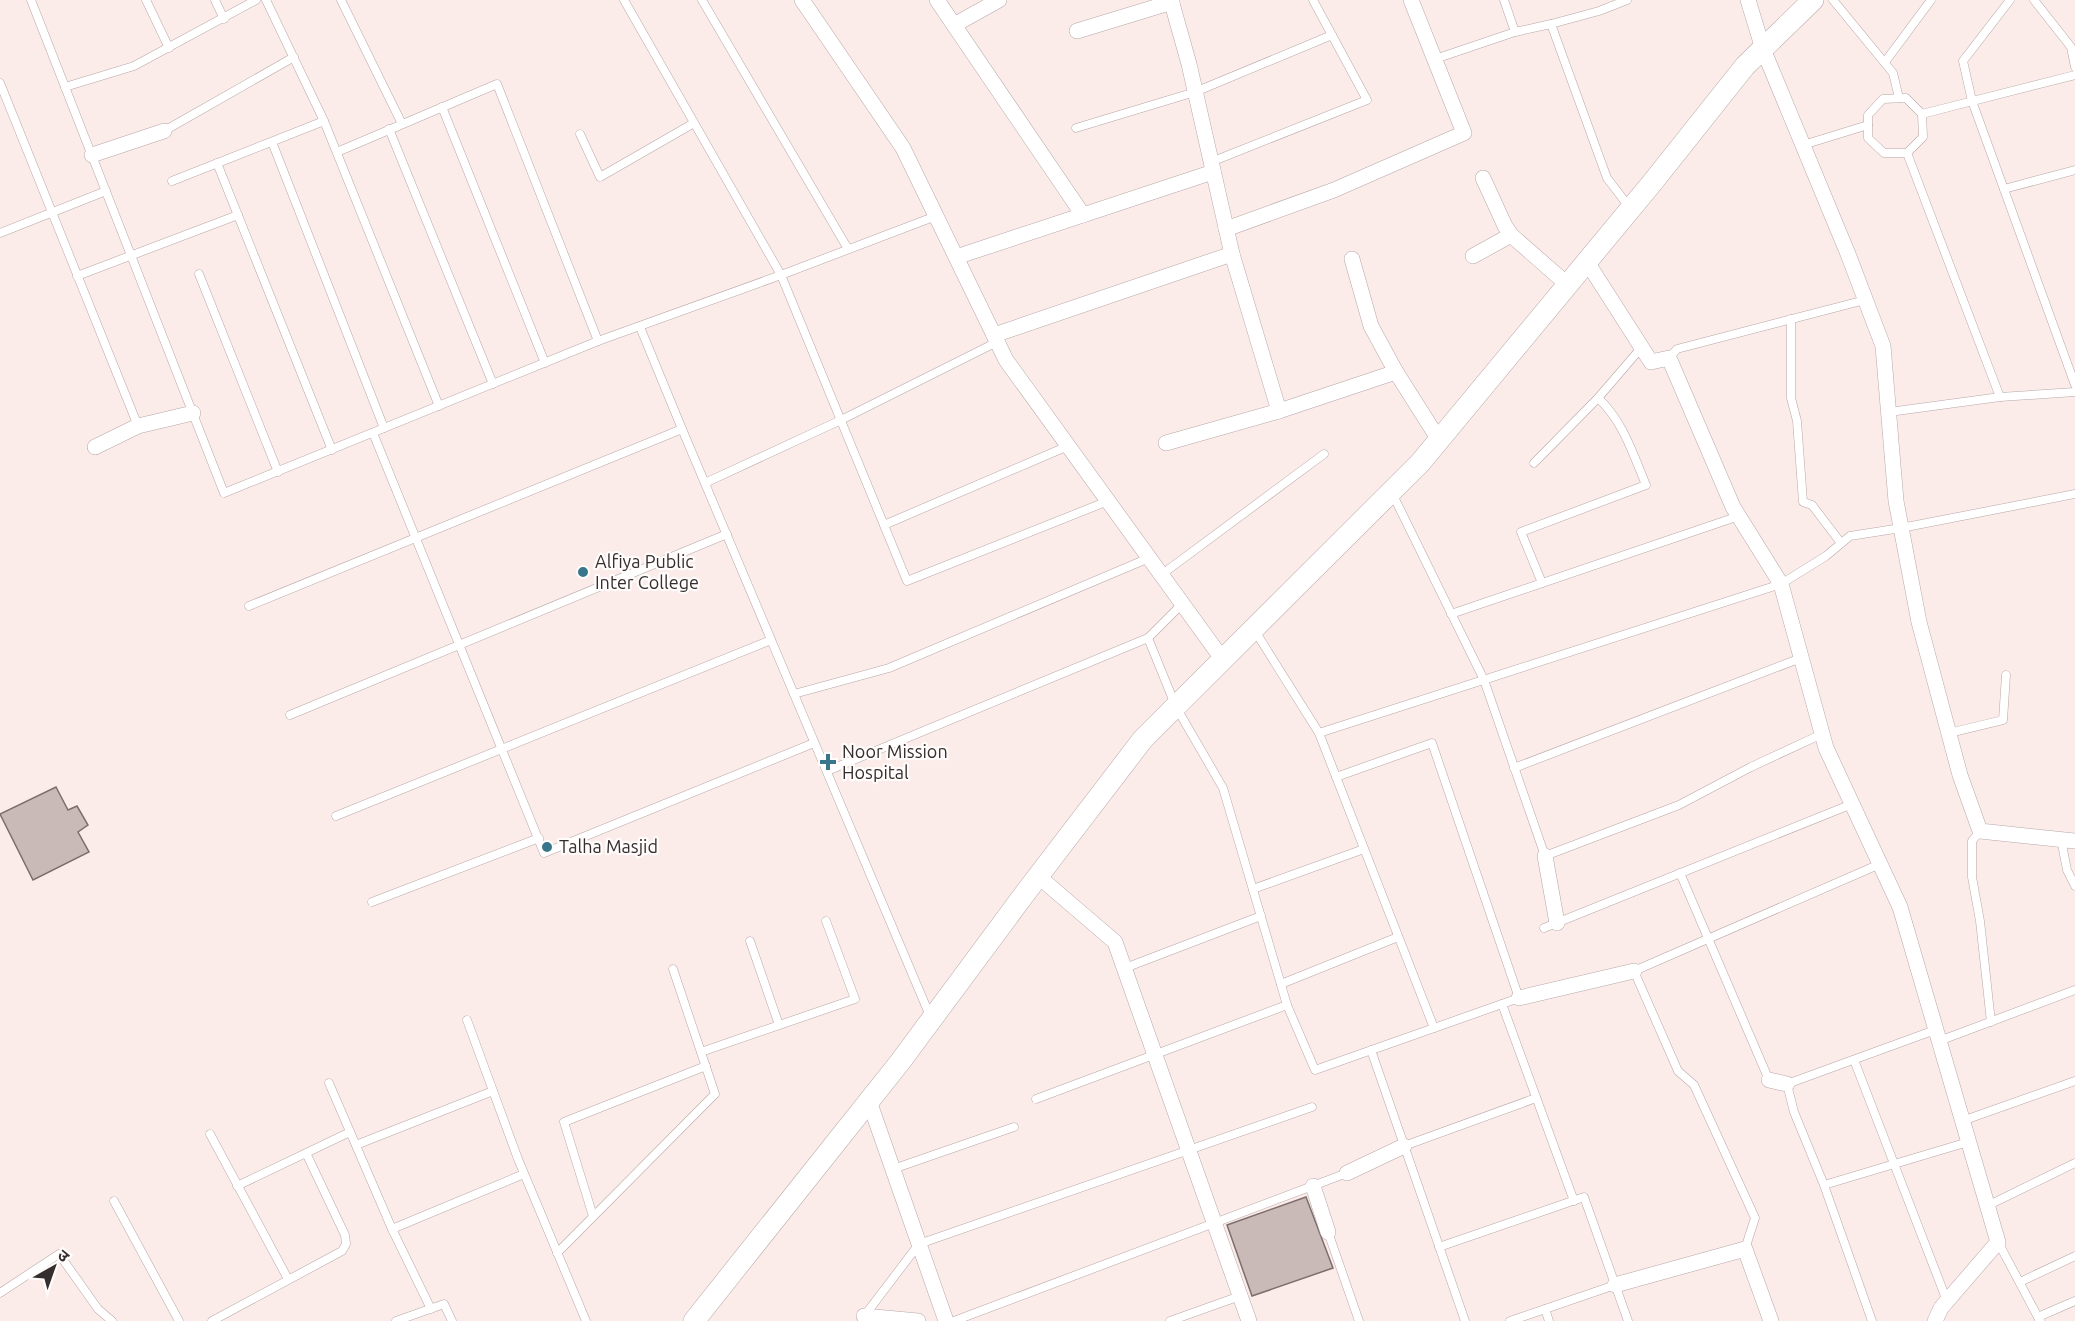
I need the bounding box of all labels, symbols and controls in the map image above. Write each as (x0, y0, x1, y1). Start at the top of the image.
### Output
place label: Alfiya Public Inter College (595, 551, 699, 592)
marker: Alfiya Public Inter College (576, 565, 590, 579)
place label: Noor Mission Hospital (842, 741, 948, 782)
marker: Noor Mission Hospital (819, 753, 837, 771)
place label: Talha Masjid (559, 836, 658, 856)
marker: Talha Masjid (540, 840, 554, 854)
north arrow (24, 1237, 84, 1297)
text: उ (54, 1246, 73, 1266)

